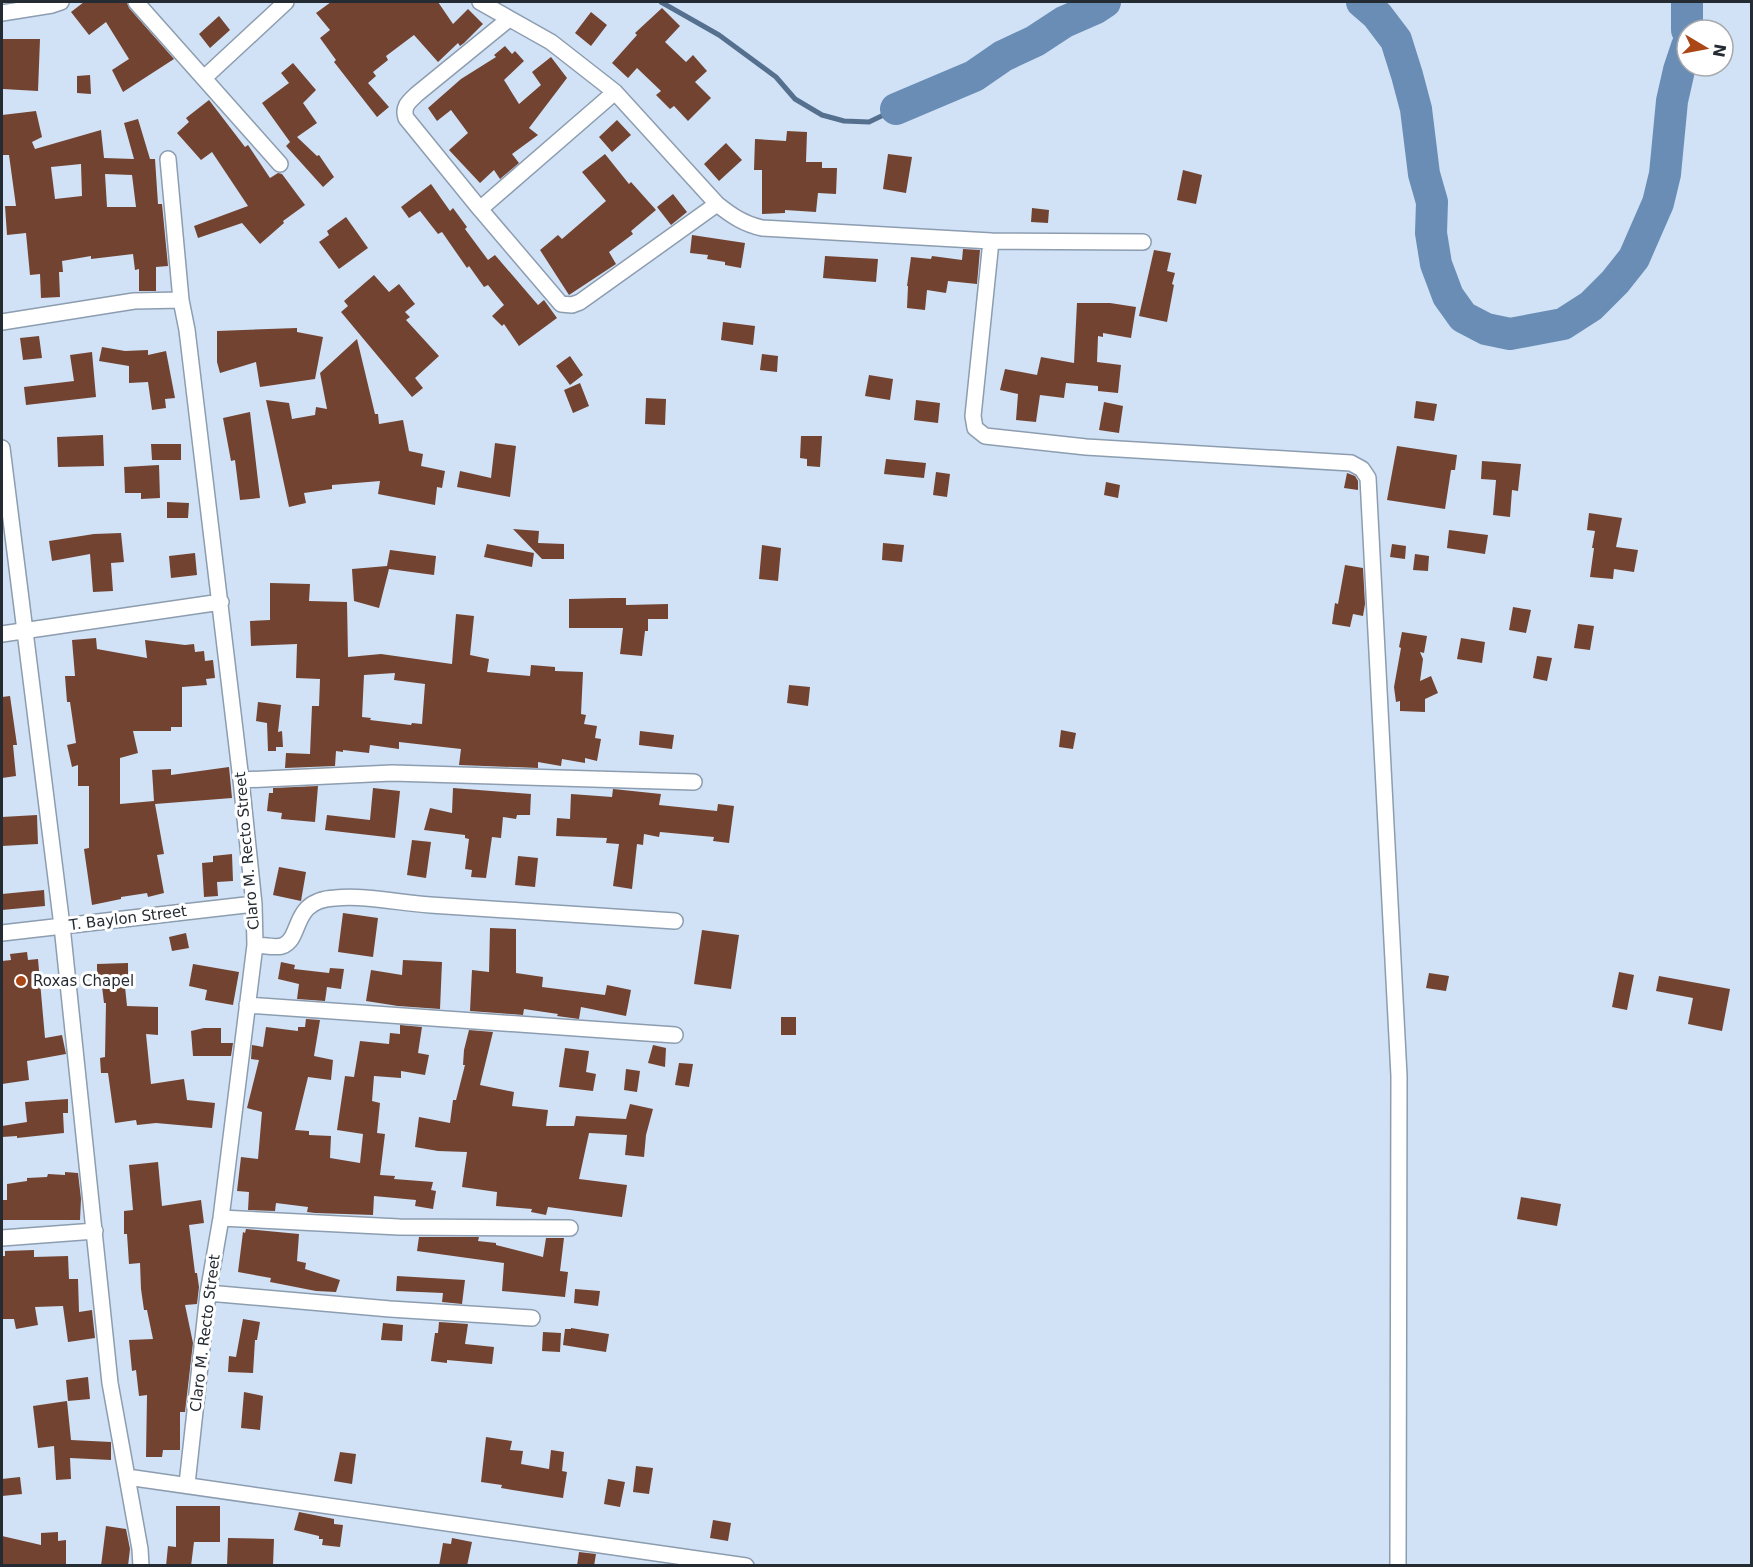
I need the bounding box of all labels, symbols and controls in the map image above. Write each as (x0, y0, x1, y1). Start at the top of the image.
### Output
north arrow (1675, 18, 1735, 78)
text: N (1709, 42, 1730, 59)
street label: Claro M. Recto Street (231, 771, 263, 931)
street label: T. Baylon Street (67, 902, 188, 934)
place label: Roxas Chapel (33, 972, 134, 990)
marker: Roxas Chapel (14, 974, 28, 988)
street label: Claro M. Recto Street (186, 1253, 224, 1413)

